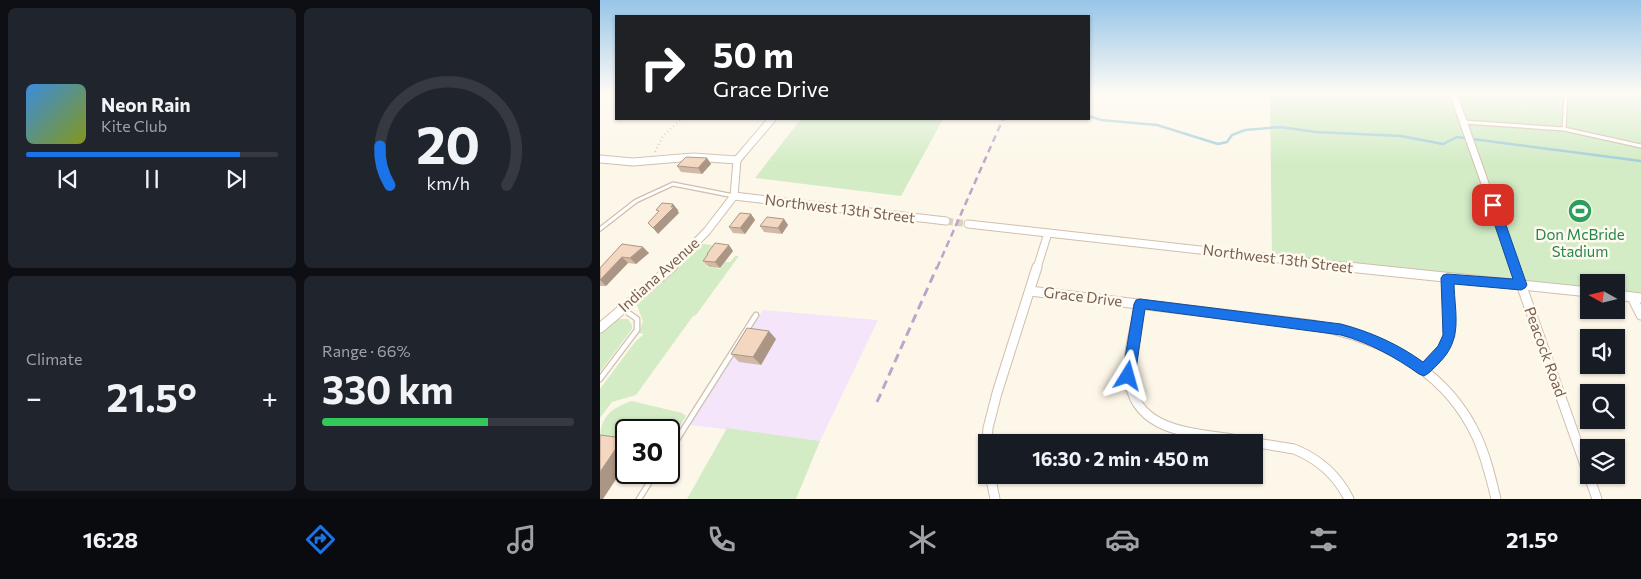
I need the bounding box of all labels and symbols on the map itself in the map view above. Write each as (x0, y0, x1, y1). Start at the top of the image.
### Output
pin (1472, 184, 1514, 226)
street label: Northwest 13th Street (764, 190, 916, 226)
sports icon: Don McBride Stadium (1567, 198, 1593, 224)
place label: Don McBride Stadium (1535, 225, 1625, 260)
street label: Indiana Avenue (614, 233, 702, 315)
street label: Northwest 13th Street (1202, 240, 1354, 276)
north arrow (1580, 274, 1625, 319)
street label: Grace Drive (1043, 282, 1124, 310)
street label: Peacock Road (1521, 304, 1571, 399)
position arrow (1101, 349, 1153, 401)
speed limit sign: 30 (615, 419, 680, 484)

